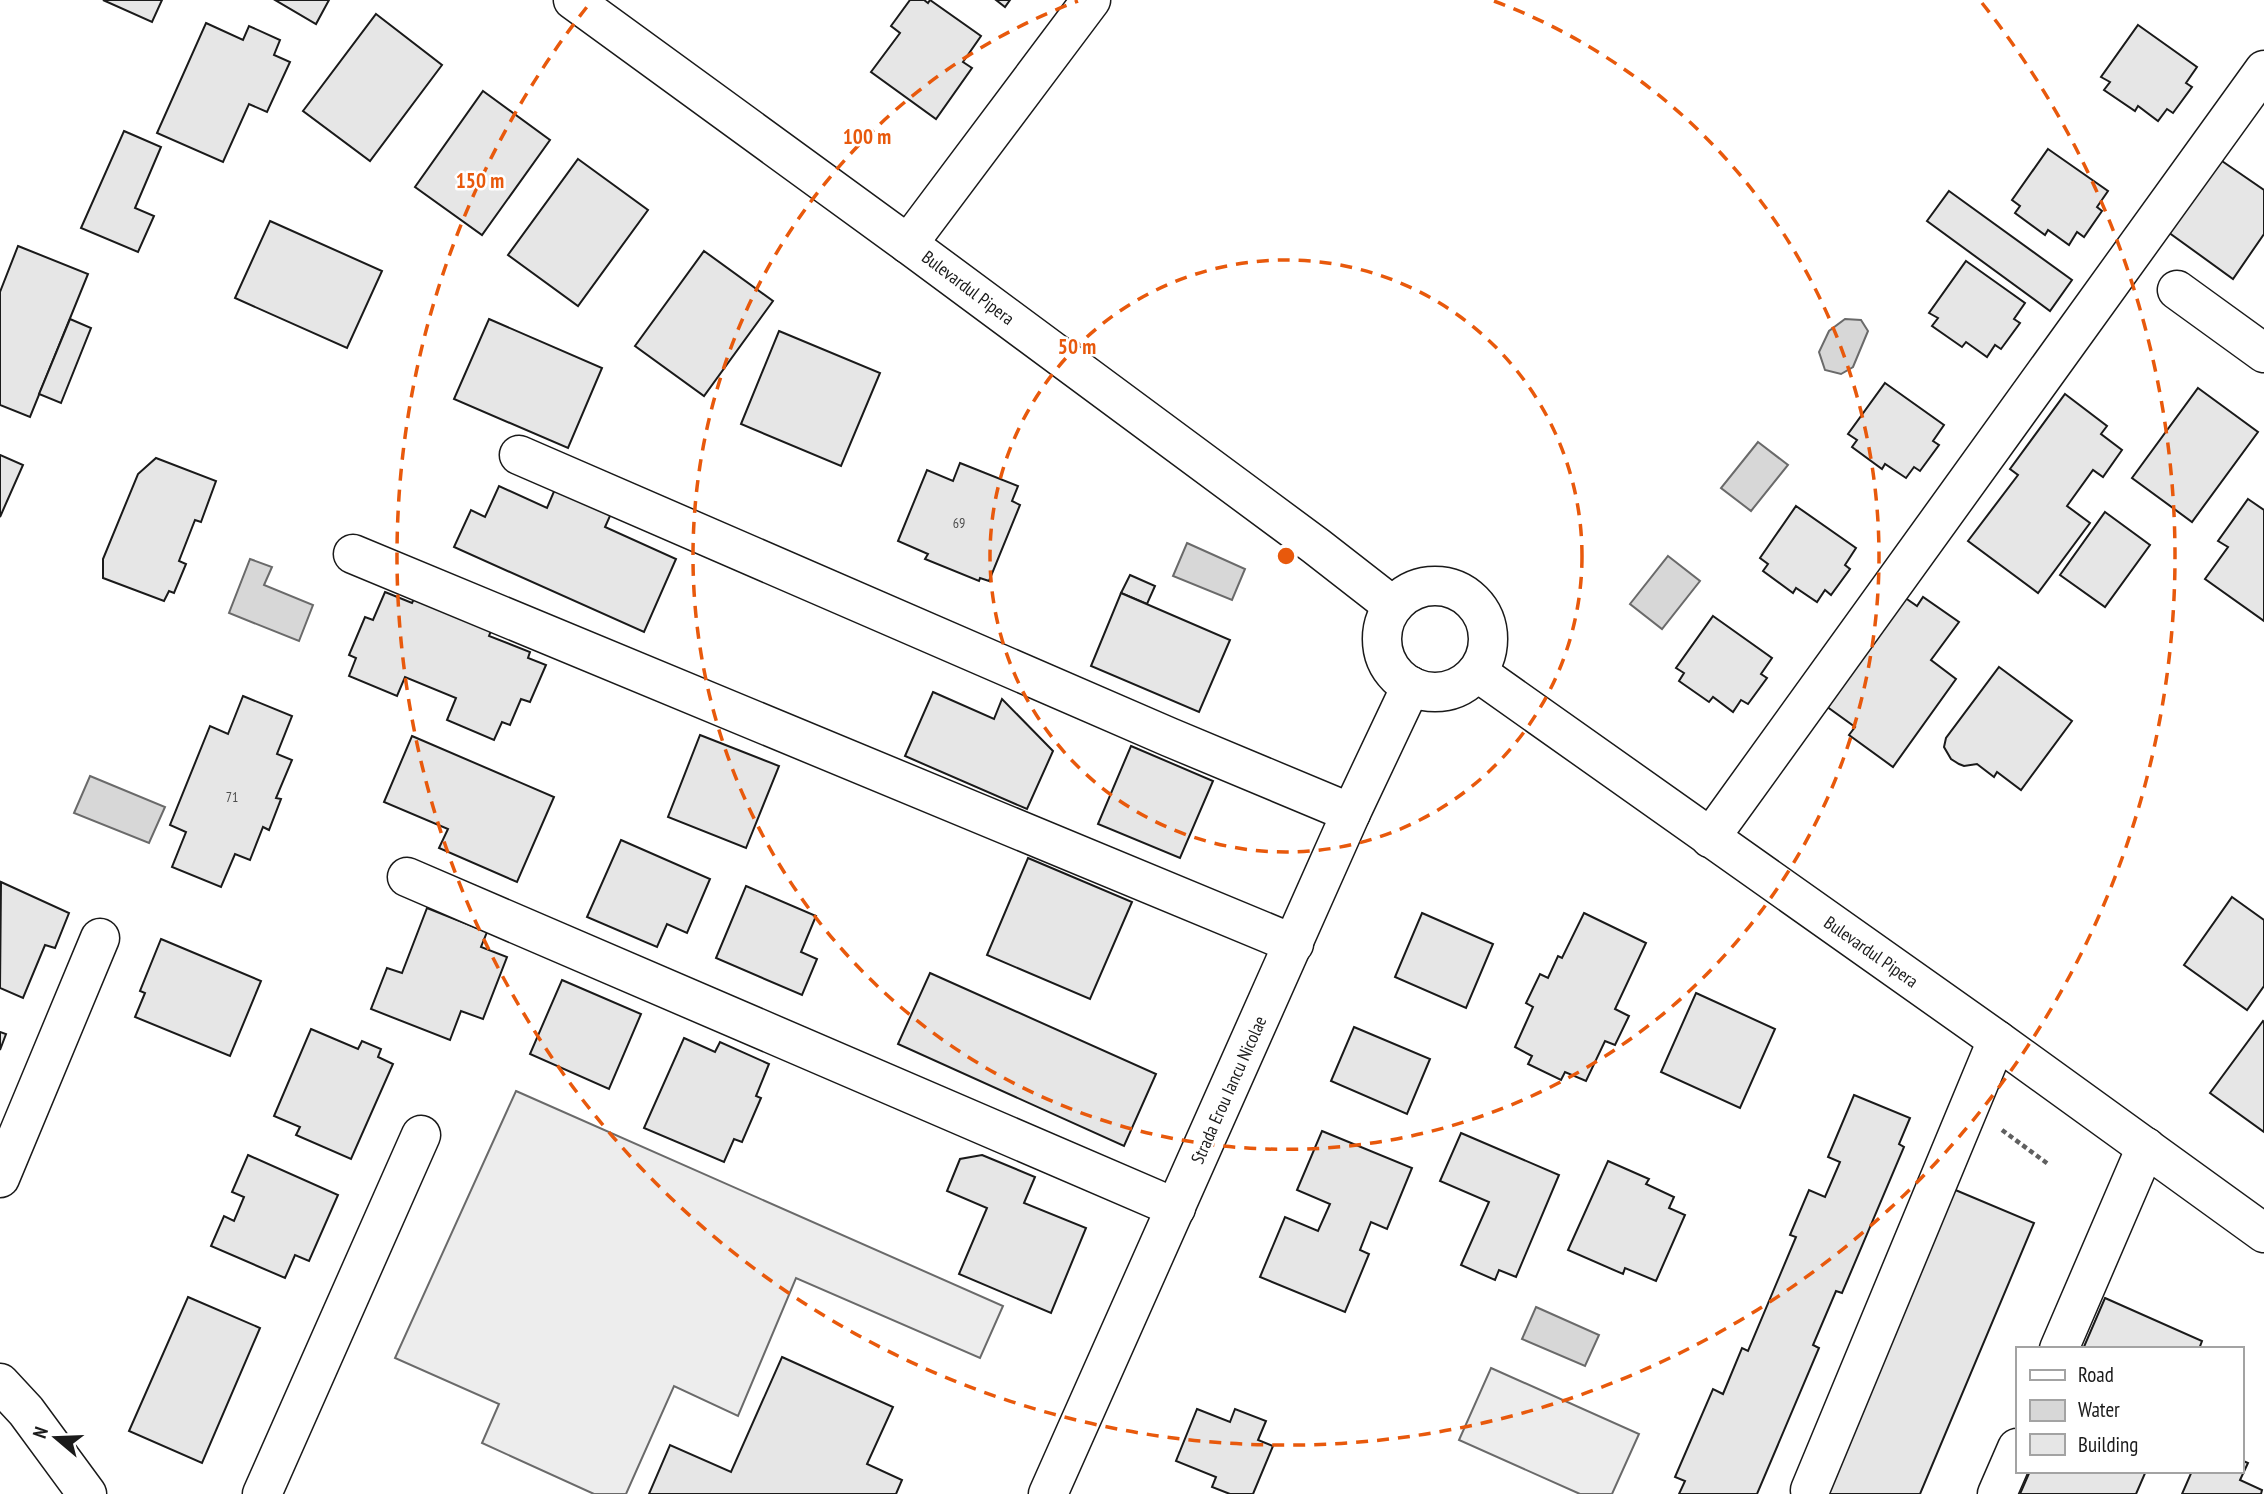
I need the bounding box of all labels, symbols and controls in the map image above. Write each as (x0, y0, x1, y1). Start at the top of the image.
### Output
text: 100 m (843, 123, 891, 150)
text: 150 m (456, 167, 504, 194)
street label: Bulevardul Pipera (918, 245, 1019, 330)
text: 50 m (1058, 333, 1096, 360)
house number: 69 (953, 514, 965, 532)
centre of rings (1274, 544, 1298, 568)
house number: 71 (226, 788, 238, 806)
street label: Bulevardul Pipera (1820, 911, 1923, 992)
street label: Strada Erou Iancu Nicolae (1186, 1012, 1271, 1167)
legend (2016, 1347, 2243, 1473)
text: Road (2078, 1361, 2114, 1388)
text: Water (2078, 1396, 2120, 1423)
north arrow (21, 1403, 91, 1473)
text: N (27, 1424, 53, 1441)
text: Building (2078, 1431, 2138, 1458)

